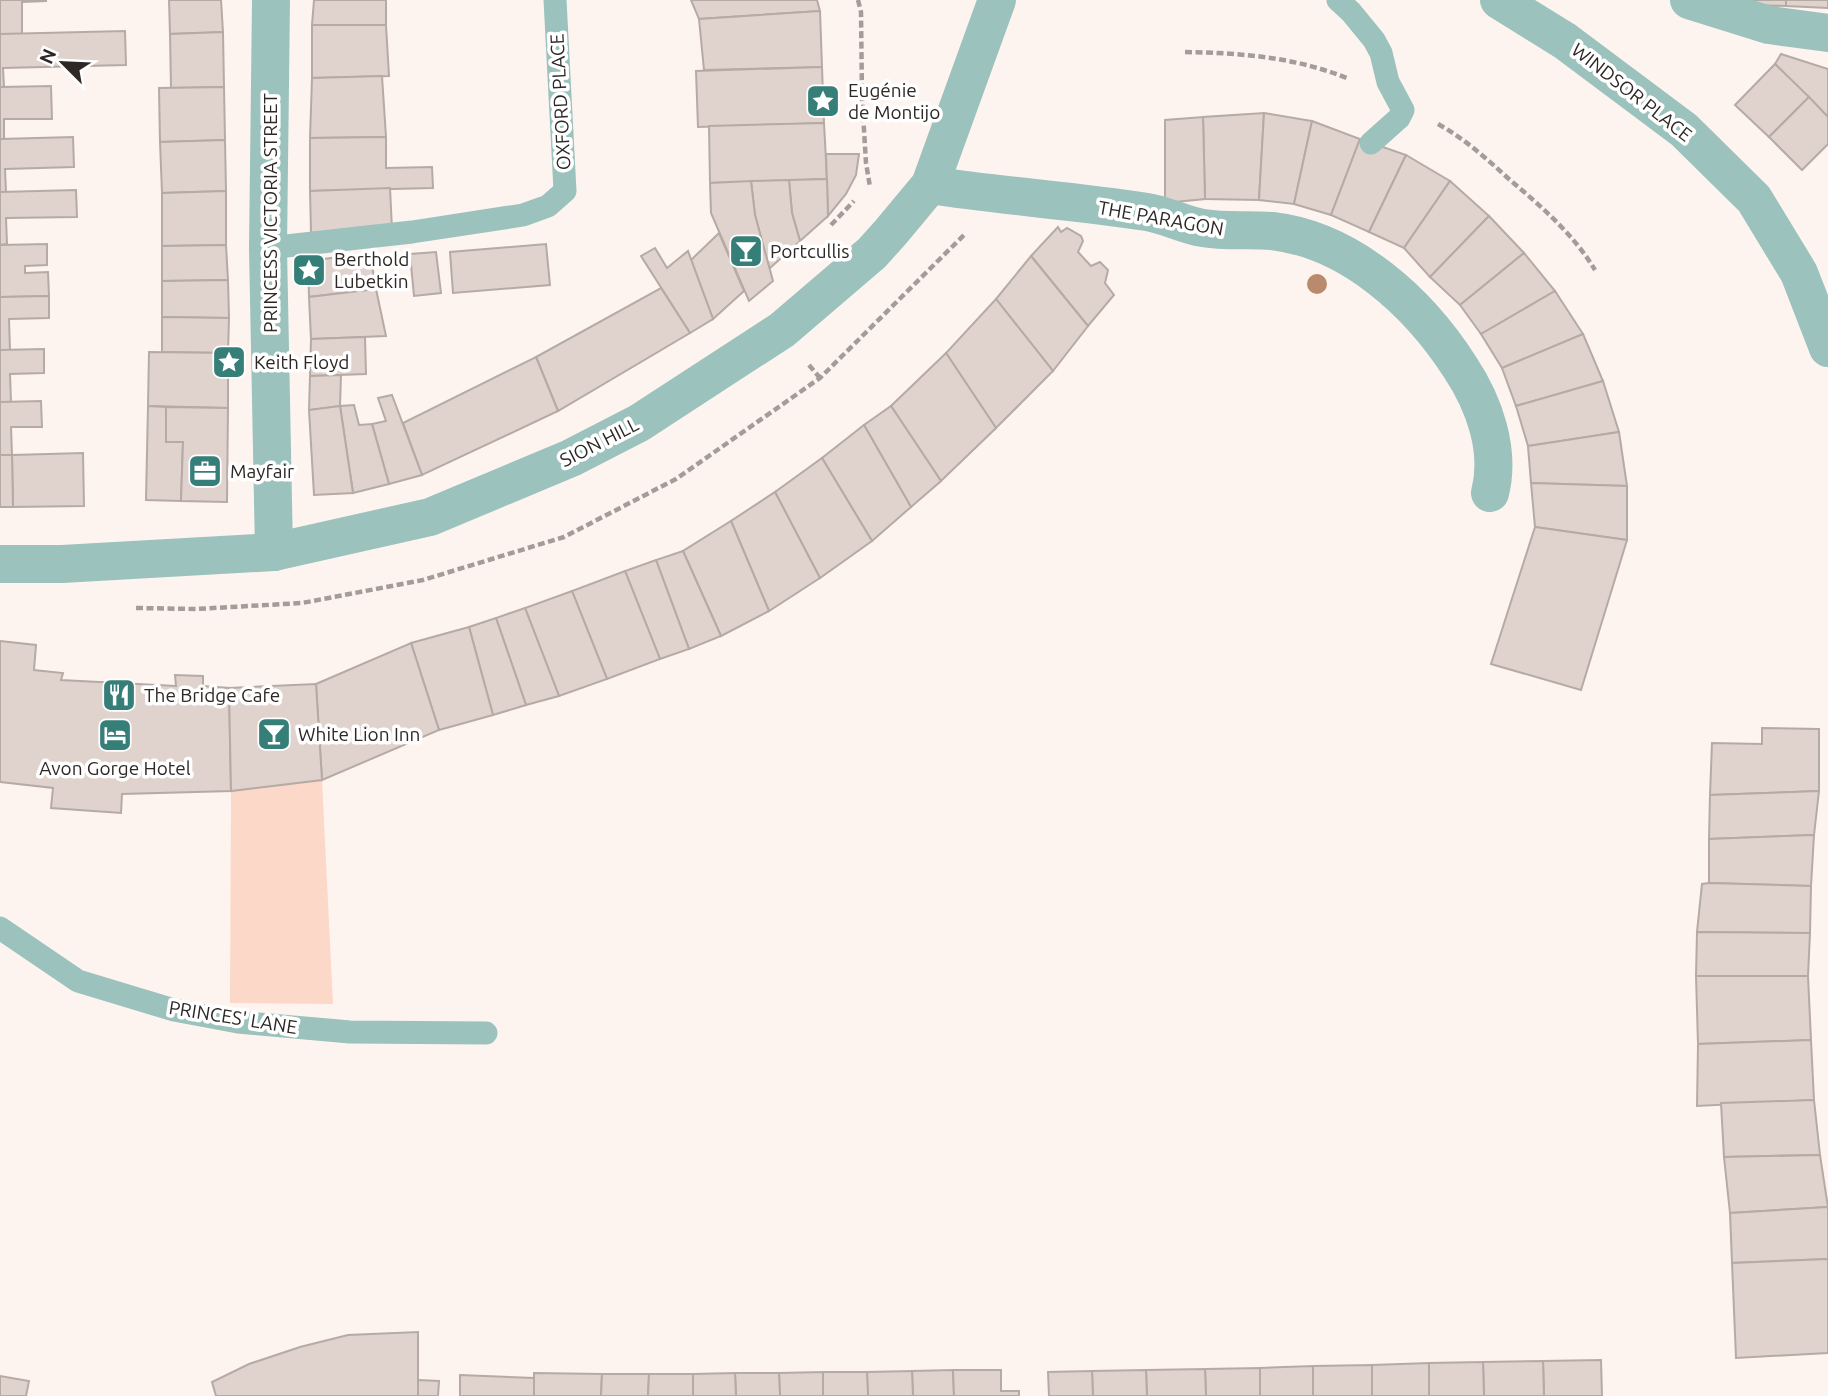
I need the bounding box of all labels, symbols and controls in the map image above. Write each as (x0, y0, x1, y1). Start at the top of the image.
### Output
north arrow (28, 28, 98, 98)
street label: OXFORD PLACE (545, 33, 575, 171)
street label: WINDSOR PLACE (1568, 38, 1696, 146)
text: N (35, 45, 60, 67)
place label: Eugénie de Montijo (848, 79, 940, 123)
place icon: Eugénie de Montijo (804, 82, 842, 120)
street label: PRINCESS VICTORIA STREET (259, 93, 281, 333)
street label: THE PARAGON (1096, 196, 1226, 240)
bar icon: Portcullis (727, 232, 765, 270)
place label: Portcullis (770, 240, 849, 262)
place label: Berthold Lubetkin (334, 248, 409, 292)
place icon: Berthold Lubetkin (290, 251, 328, 289)
place icon: Keith Floyd (210, 343, 248, 381)
place label: Keith Floyd (254, 351, 349, 373)
street label: SION HILL (556, 413, 642, 471)
office icon: Mayfair (186, 452, 224, 490)
place label: Mayfair (230, 460, 294, 482)
restaurant icon: The Bridge Cafe (100, 676, 138, 714)
place label: The Bridge Cafe (144, 684, 280, 706)
bar icon: White Lion Inn (255, 715, 293, 753)
hotel icon: Avon Gorge Hotel (96, 716, 134, 754)
place label: White Lion Inn (298, 723, 420, 745)
place label: Avon Gorge Hotel (39, 757, 191, 779)
street label: PRINCES' LANE (167, 996, 299, 1038)

